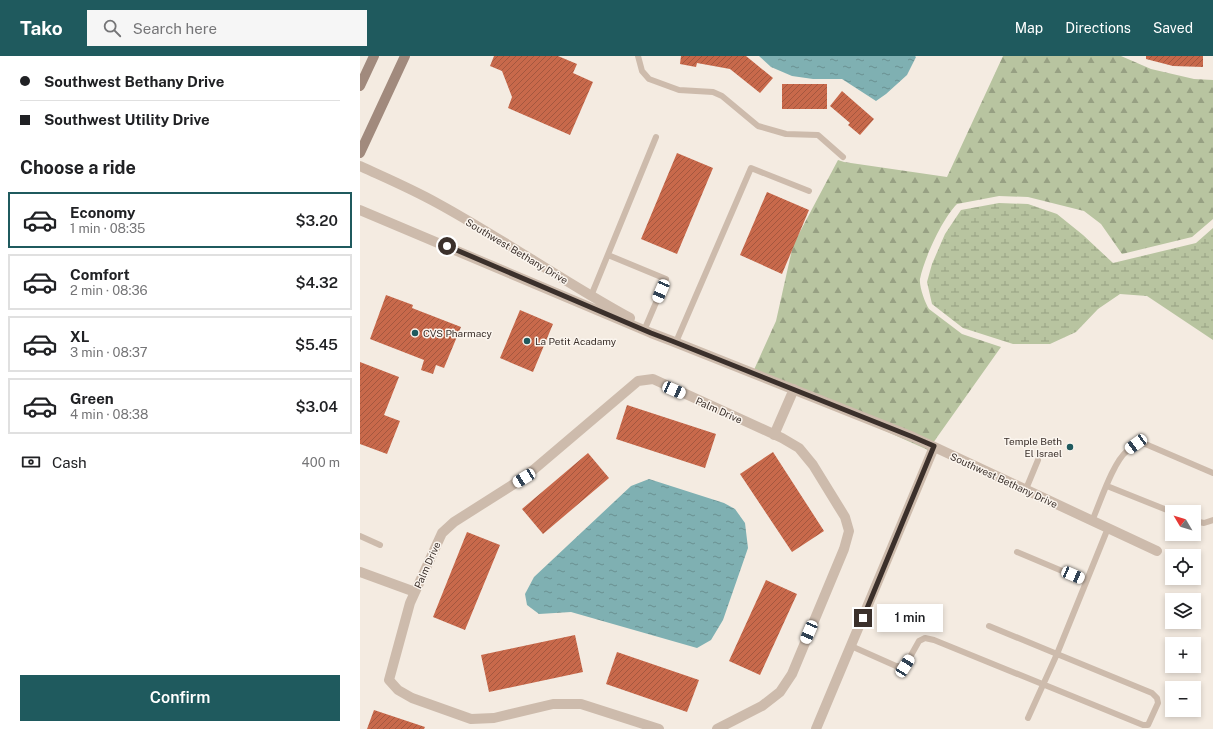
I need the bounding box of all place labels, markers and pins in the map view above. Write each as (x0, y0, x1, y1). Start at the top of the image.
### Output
place label: CVS Pharmacy (423, 327, 493, 339)
marker: CVS Pharmacy (410, 328, 420, 338)
place label: La Petit Acadamy (535, 335, 617, 347)
marker: La Petit Acadamy (522, 336, 532, 346)
place label: Temple Beth El Israel (1004, 435, 1062, 459)
marker: Temple Beth El Israel (1065, 442, 1075, 452)

